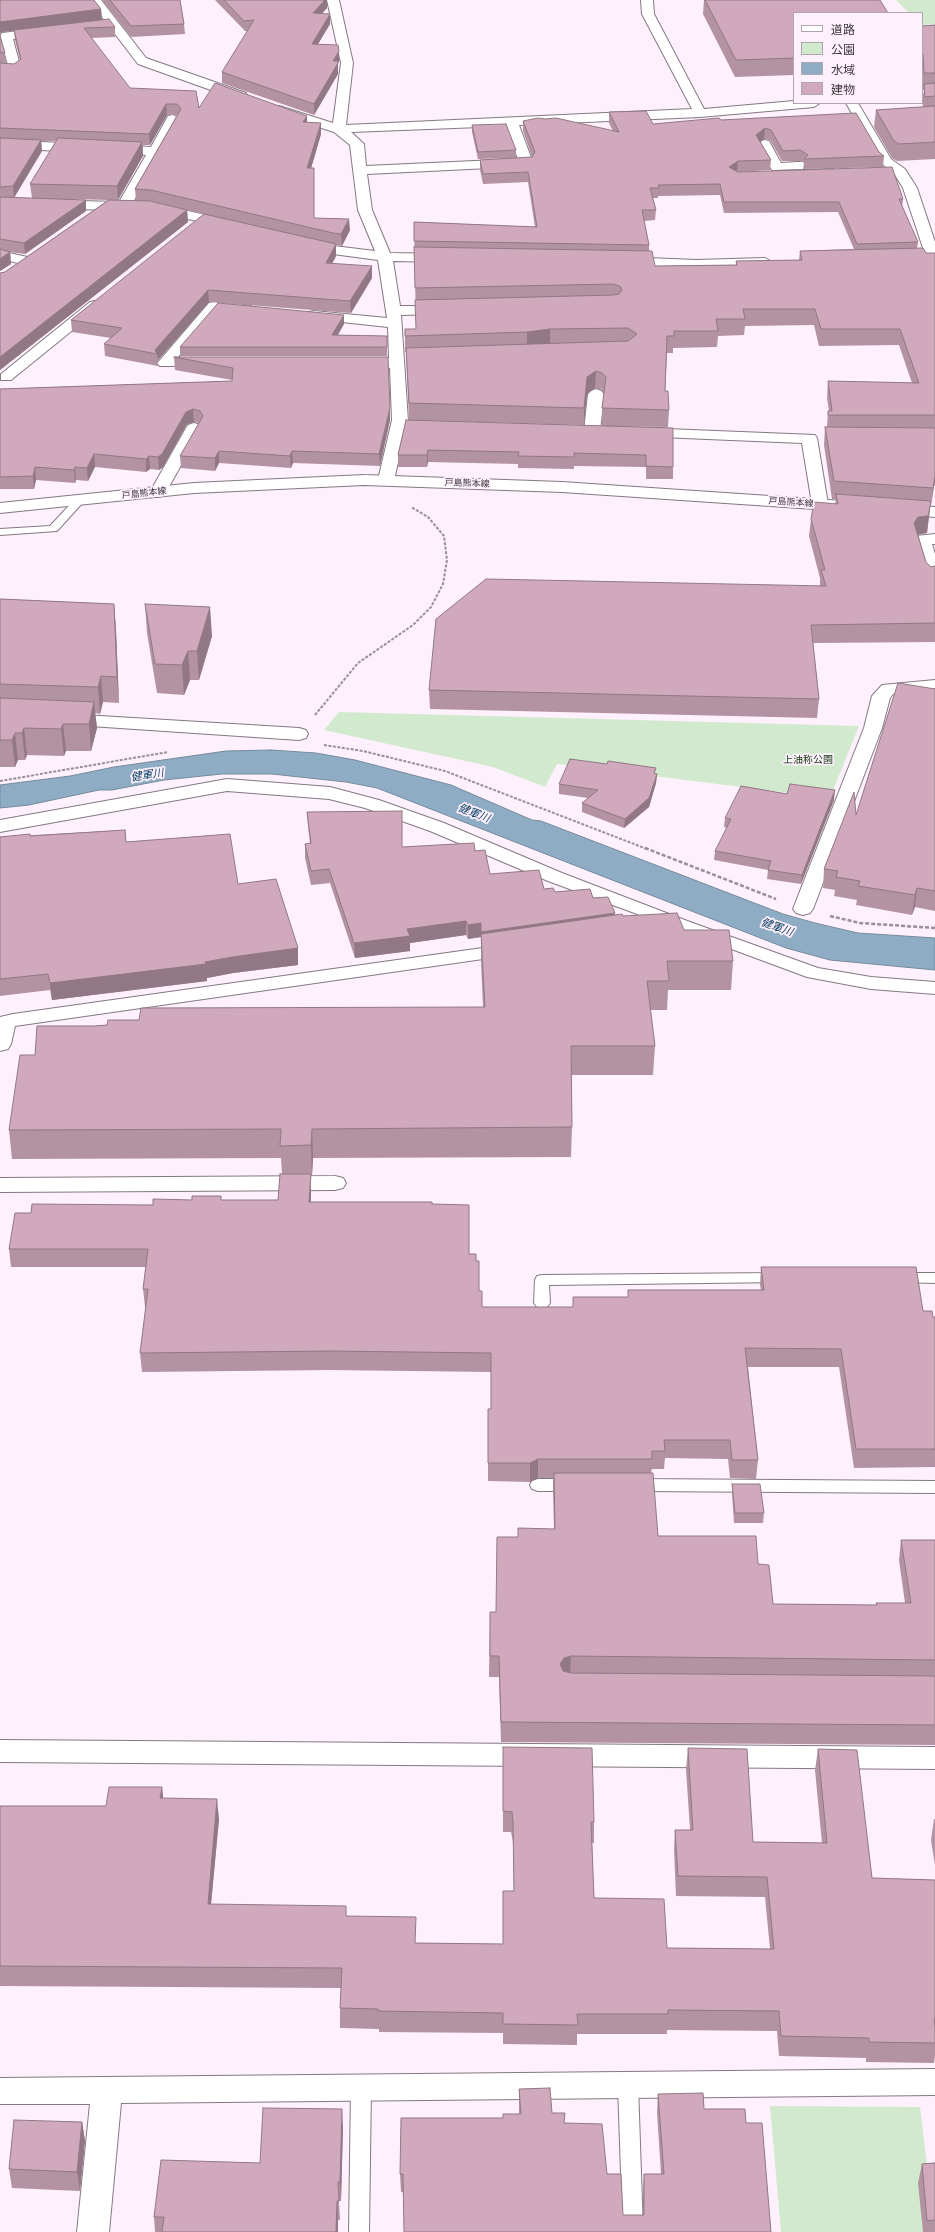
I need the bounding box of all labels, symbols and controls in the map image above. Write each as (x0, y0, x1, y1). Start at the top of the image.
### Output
legend (793, 12, 923, 104)
text: 道路 (831, 22, 855, 36)
text: 公園 (831, 42, 855, 56)
text: 水域 (831, 62, 855, 76)
text: 建物 (831, 82, 855, 96)
street label: 戸島熊本線 (444, 477, 490, 489)
street label: 戸島熊本線 (121, 485, 167, 501)
street label: 戸島熊本線 (768, 495, 814, 509)
park label: 上油称公園 (783, 754, 833, 766)
water label: 健軍川 (130, 766, 164, 784)
water label: 健軍川 (456, 801, 492, 825)
water label: 健軍川 (759, 915, 795, 939)

